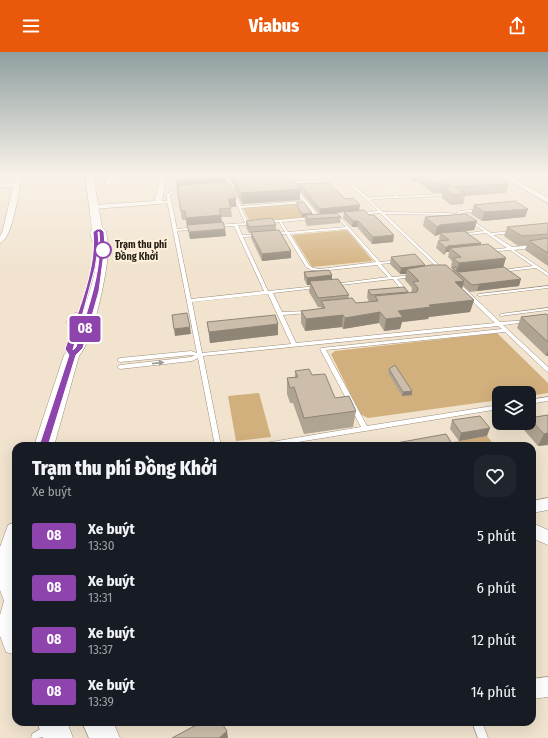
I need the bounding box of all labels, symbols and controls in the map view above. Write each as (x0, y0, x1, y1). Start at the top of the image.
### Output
icon: menu (20, 15, 42, 37)
text: Viabus (249, 15, 299, 37)
icon: share (506, 15, 528, 37)
place label: Trạm thu phí Đồng Khởi (115, 238, 167, 263)
marker: Trạm thu phí Đồng Khởi (94, 241, 112, 259)
line badge: 08 (67, 316, 103, 342)
text: 08 (77, 320, 93, 337)
one-way arrow (152, 360, 164, 366)
map controls (492, 386, 536, 430)
button: layers (492, 386, 536, 430)
button: heart (474, 455, 516, 497)
text: Trạm thu phí Đồng Khởi (32, 457, 217, 480)
text: Xe buýt (32, 484, 71, 499)
text: Xe buýt (88, 520, 135, 538)
text: 08 (46, 527, 62, 544)
text: 5 phút (477, 527, 516, 545)
text: 13:30 (88, 538, 114, 553)
text: Xe buýt (88, 572, 135, 590)
text: 08 (46, 579, 62, 596)
text: 6 phút (476, 579, 516, 597)
text: 13:31 (88, 590, 112, 605)
text: Xe buýt (88, 624, 135, 642)
text: 08 (46, 631, 62, 648)
text: 12 phút (471, 631, 516, 649)
text: 13:37 (88, 642, 113, 657)
text: Xe buýt (88, 676, 135, 694)
text: 08 (46, 683, 62, 700)
text: 14 phút (471, 683, 516, 701)
text: 13:39 (88, 694, 114, 709)

